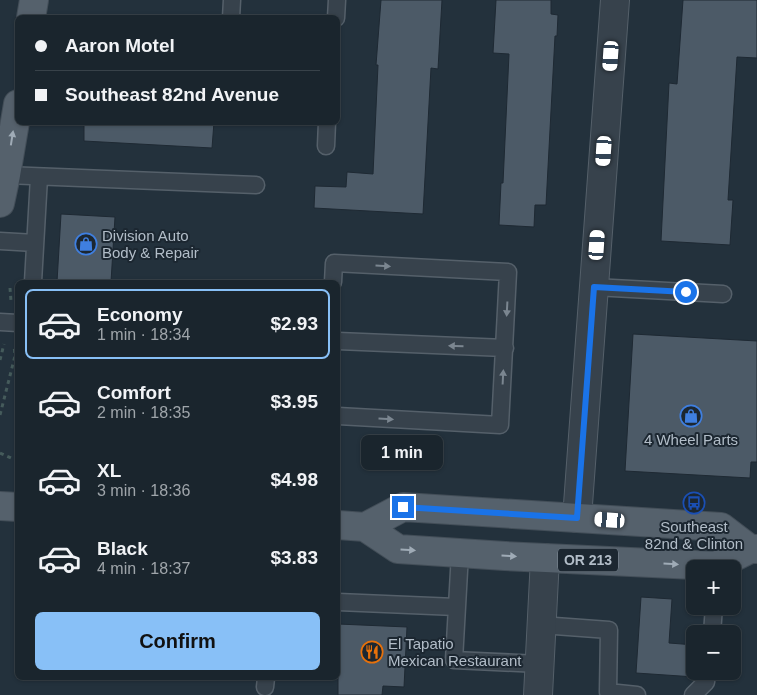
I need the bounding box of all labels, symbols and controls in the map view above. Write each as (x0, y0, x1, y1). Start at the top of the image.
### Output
text: Aaron Motel (65, 35, 175, 56)
car (602, 41, 619, 71)
text: Southeast 82nd Avenue (65, 84, 279, 105)
one-way arrow (9, 129, 17, 145)
car (595, 136, 612, 166)
place label: Division Auto Body & Repair (102, 227, 199, 261)
car (588, 230, 605, 260)
shop icon: Division Auto Body & Repair (74, 232, 98, 256)
one-way arrow (375, 262, 391, 270)
route start (675, 281, 697, 303)
one-way arrow (502, 301, 510, 317)
icon: car (37, 302, 82, 347)
text: Economy (97, 304, 183, 325)
text: $2.93 (270, 313, 318, 334)
text: 1 min · 18:34 (97, 326, 190, 343)
one-way arrow (448, 341, 464, 349)
one-way arrow (499, 368, 507, 384)
icon: car (37, 380, 82, 425)
text: Comfort (97, 382, 171, 403)
text: $3.95 (270, 391, 318, 412)
text: 2 min · 18:35 (97, 404, 190, 421)
shop icon: 4 Wheel Parts (679, 404, 703, 428)
one-way arrow (378, 415, 394, 423)
place label: 4 Wheel Parts (644, 431, 738, 448)
callout: 1 min (362, 434, 444, 470)
text: 1 min (381, 444, 423, 461)
icon: car (37, 458, 82, 503)
text: XL (97, 460, 121, 481)
text: $4.98 (270, 469, 318, 490)
text: 3 min · 18:36 (97, 482, 190, 499)
bus stop icon: Southeast 82nd & Clinton (682, 491, 706, 515)
route end (392, 496, 414, 518)
car (594, 511, 625, 529)
place label: Southeast 82nd & Clinton (645, 518, 743, 552)
icon: car (37, 536, 82, 581)
text: Black (97, 538, 148, 559)
one-way arrow (400, 546, 416, 554)
text: $3.83 (270, 547, 318, 568)
road number: OR 213 (558, 548, 618, 572)
one-way arrow (501, 552, 517, 560)
text: 4 min · 18:37 (97, 560, 190, 577)
one-way arrow (663, 560, 679, 568)
map controls (686, 560, 741, 680)
button: + (686, 560, 741, 615)
button: Confirm (35, 612, 320, 670)
button: − (686, 625, 741, 680)
place label: El Tapatio Mexican Restaurant (388, 635, 522, 669)
restaurant icon: El Tapatio Mexican Restaurant (360, 640, 384, 664)

